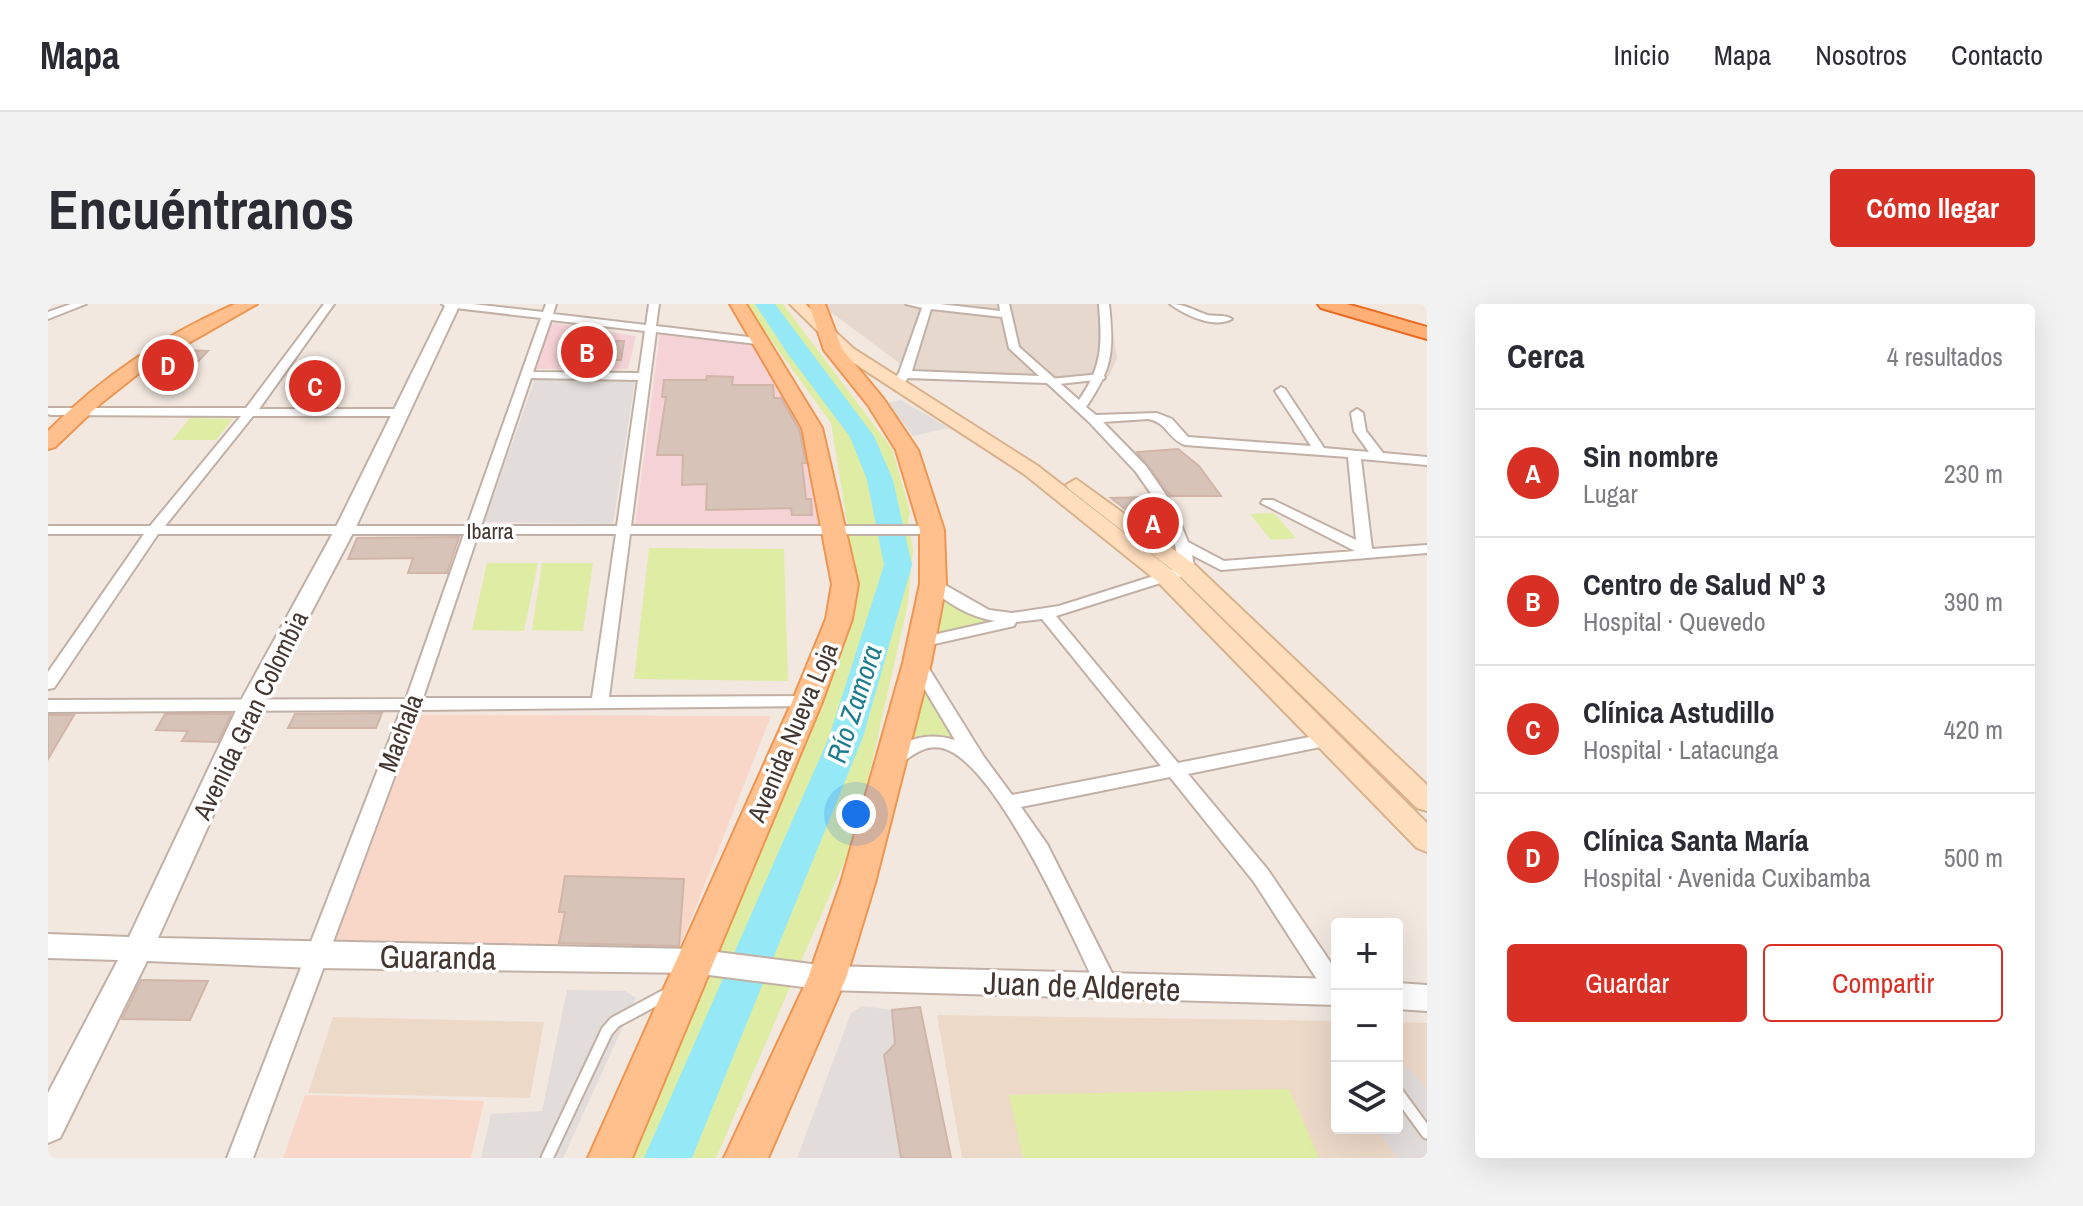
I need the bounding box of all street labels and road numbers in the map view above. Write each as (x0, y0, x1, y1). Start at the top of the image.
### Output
street label: Ibarra (466, 516, 514, 546)
street label: Avenida Gran Colombia (184, 605, 316, 826)
street label: Avenida Nueva Loja (738, 637, 846, 828)
street label: Machala (369, 689, 431, 777)
street label: Guaranda (379, 934, 497, 980)
street label: Juan de Alderete (983, 961, 1181, 1011)

